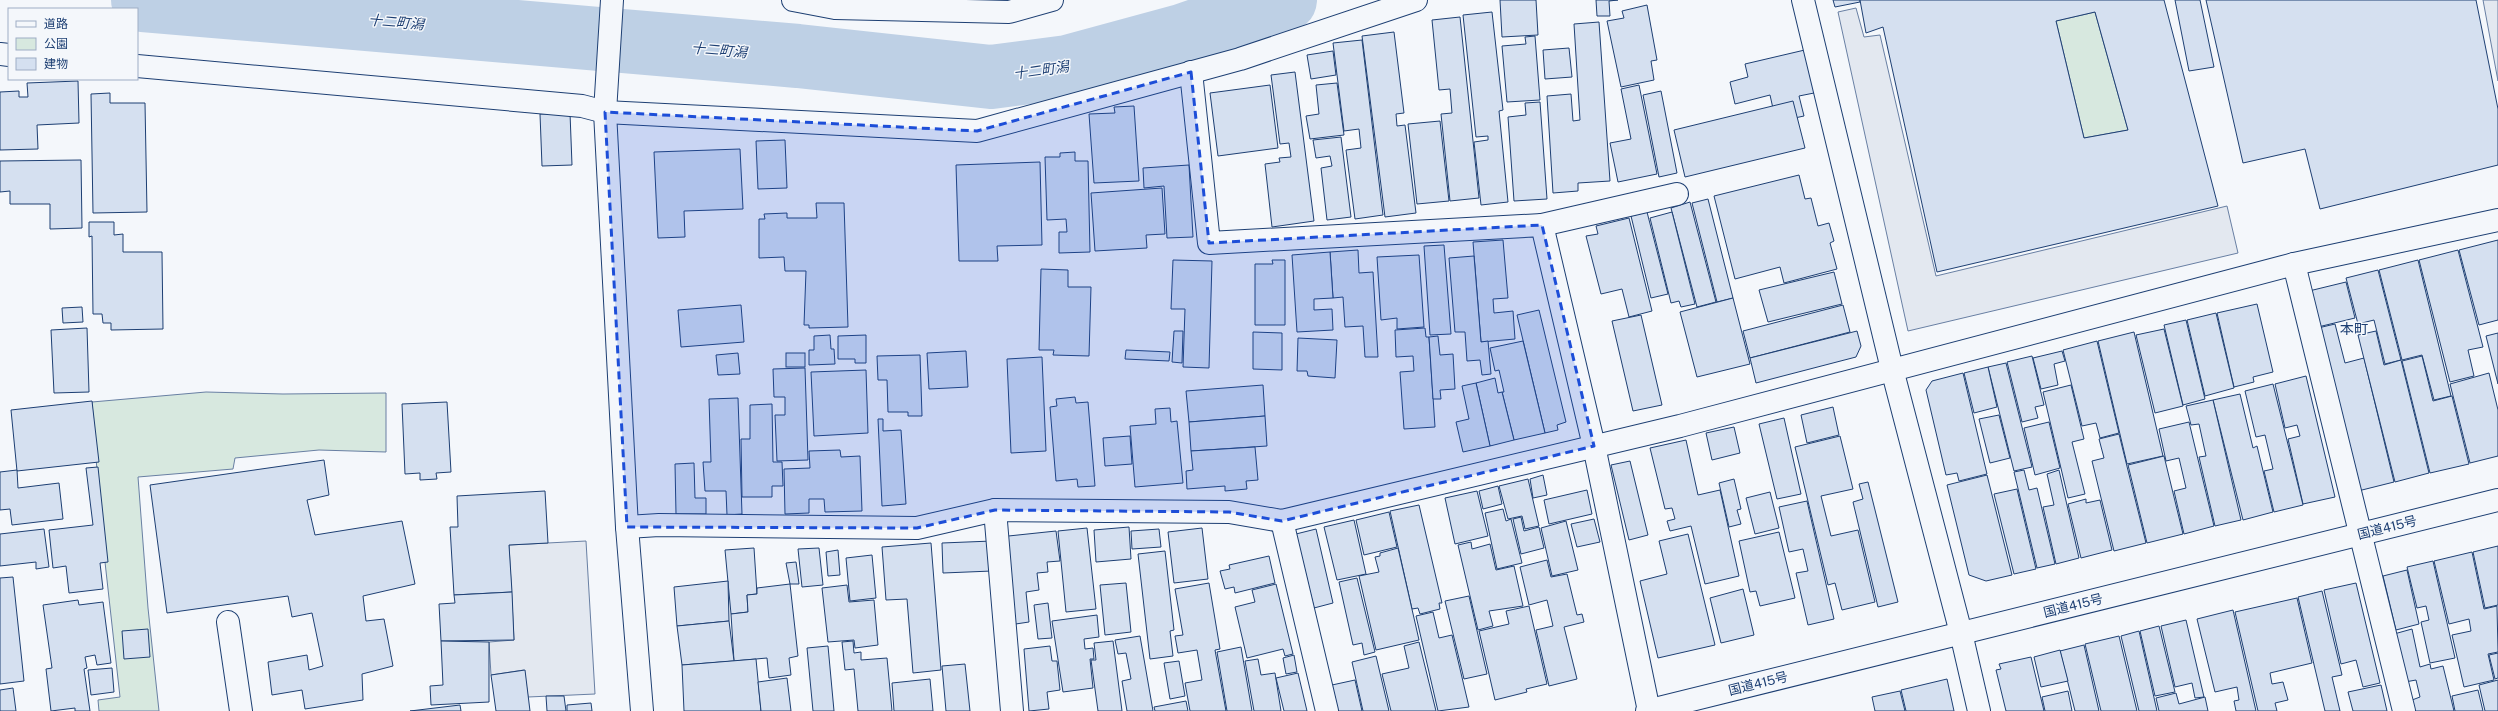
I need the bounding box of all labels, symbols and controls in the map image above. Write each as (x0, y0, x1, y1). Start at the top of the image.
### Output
legend (8, 8, 138, 80)
water label: 十二町潟 (367, 12, 427, 33)
text: 道路 (44, 17, 68, 31)
text: 公園 (44, 37, 68, 51)
water label: 十二町潟 (690, 40, 750, 61)
text: 建物 (44, 57, 68, 71)
water label: 十二町潟 (1012, 58, 1072, 82)
district label: 本町 (2340, 321, 2368, 337)
street label: 国道415号 (2356, 513, 2418, 542)
street label: 国道415号 (2042, 591, 2104, 620)
street label: 国道415号 (1727, 669, 1789, 698)

